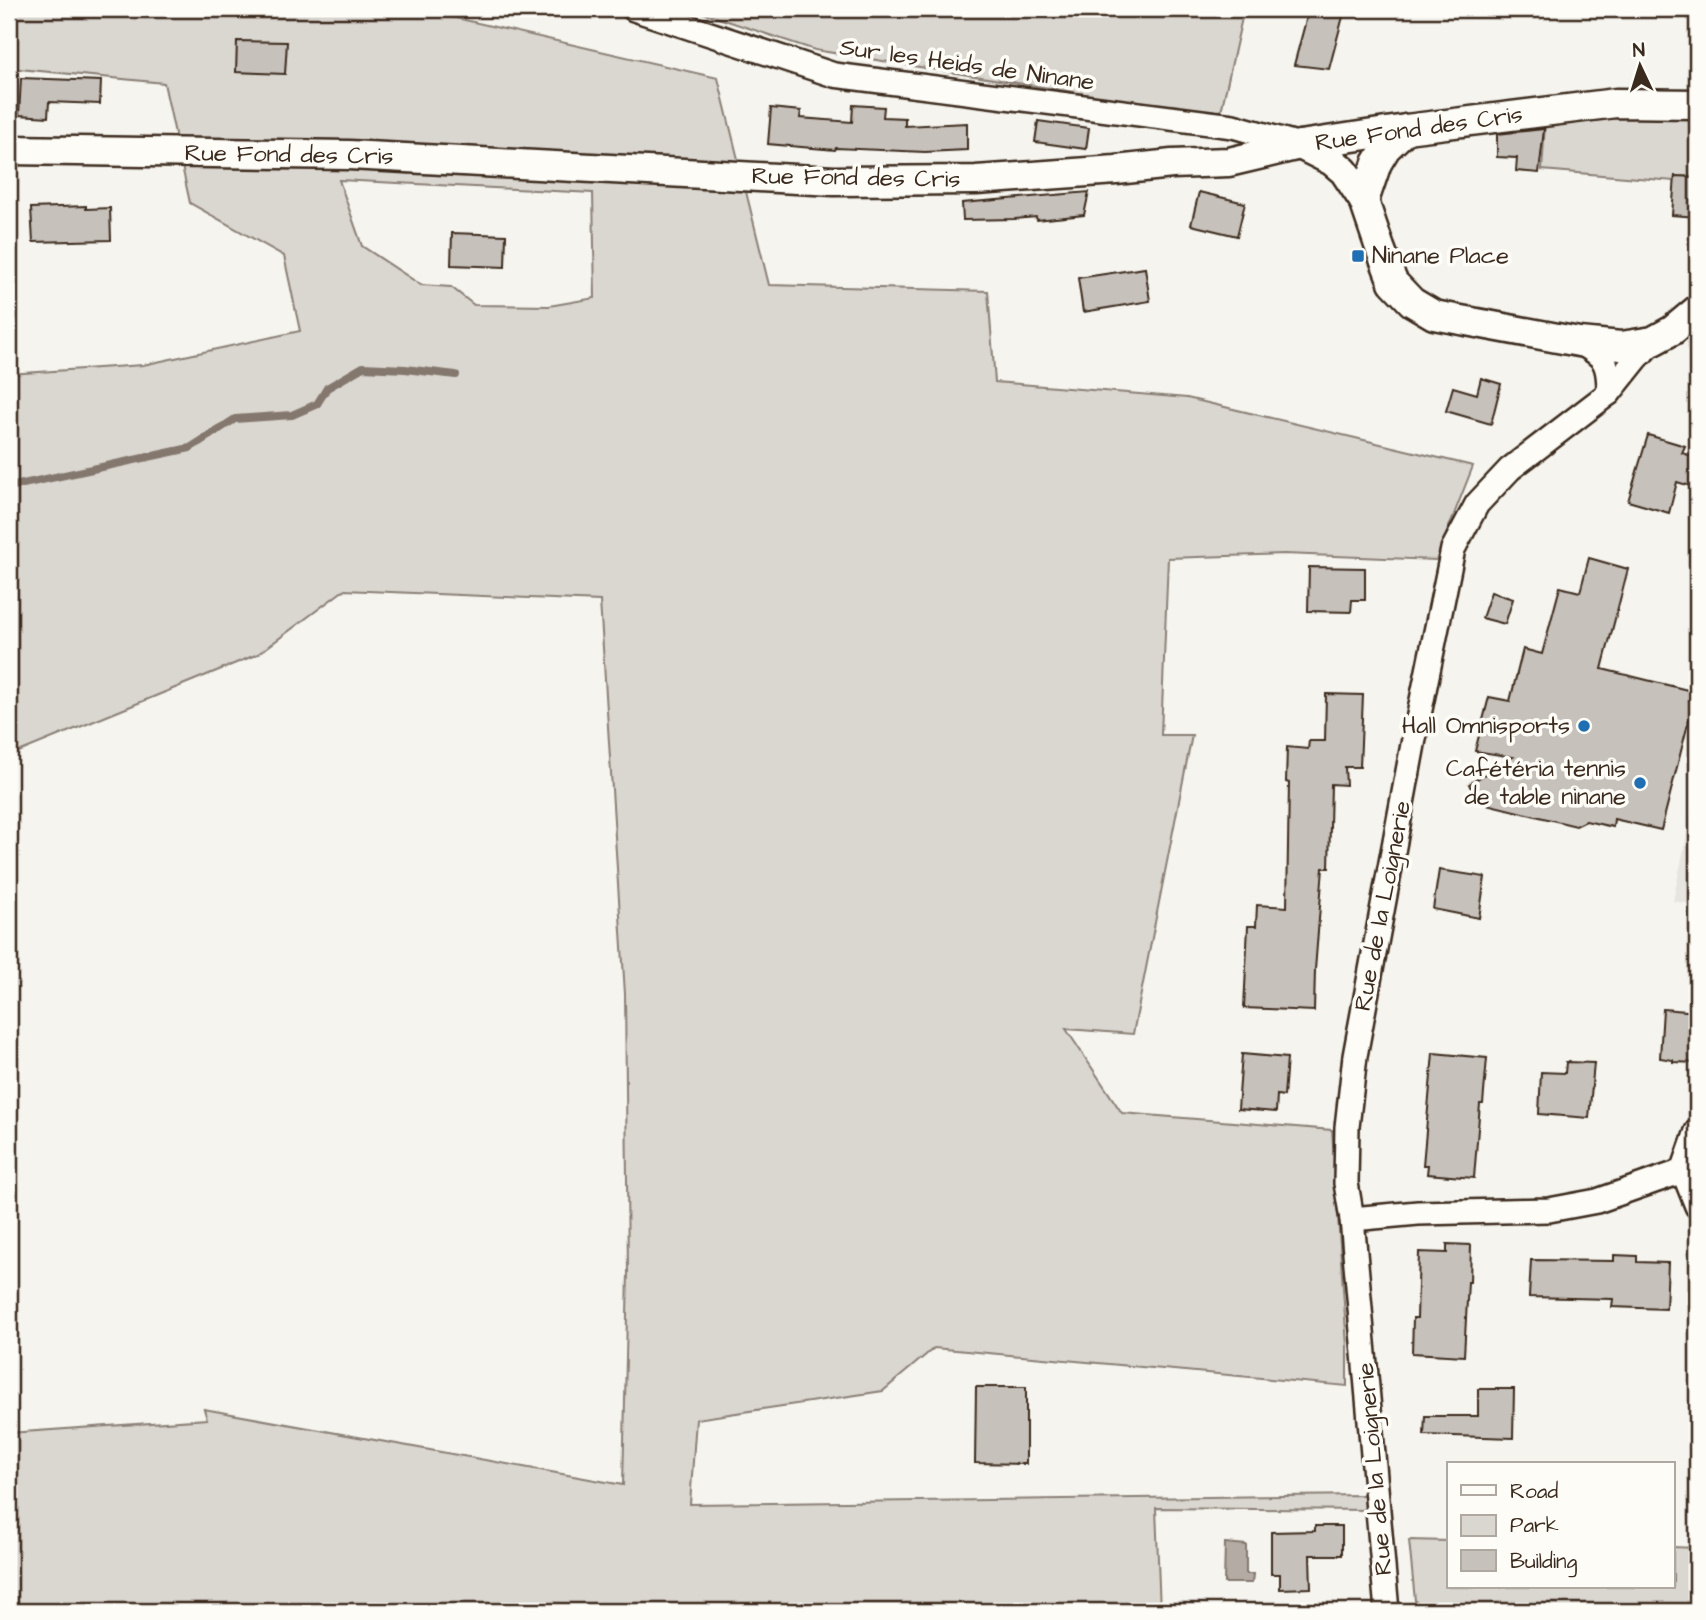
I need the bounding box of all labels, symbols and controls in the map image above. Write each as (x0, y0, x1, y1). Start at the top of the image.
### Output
street label: Sur les Heids de Ninane (838, 30, 1097, 100)
north arrow (1604, 32, 1674, 102)
text: N (1632, 37, 1646, 64)
street label: Rue Fond des Cris (1313, 98, 1525, 160)
street label: Rue Fond des Cris (184, 136, 394, 174)
street label: Rue Fond des Cris (751, 159, 961, 197)
place label: Ninane Place (1372, 239, 1509, 273)
marker: Ninane Place (1350, 248, 1366, 264)
place label: Hall Omnisports (1402, 709, 1570, 743)
marker: Hall Omnisports (1576, 718, 1592, 734)
place label: Cafétéria tennis de table ninane (1446, 752, 1626, 814)
marker: Cafétéria tennis de table ninane (1632, 775, 1648, 791)
street label: Rue de la Loignerie (1346, 798, 1421, 1014)
street label: Rue de la Loignerie (1349, 1361, 1402, 1577)
legend (1447, 1462, 1674, 1588)
text: Road (1510, 1477, 1558, 1506)
text: Park (1510, 1511, 1559, 1540)
text: Building (1510, 1547, 1578, 1578)

